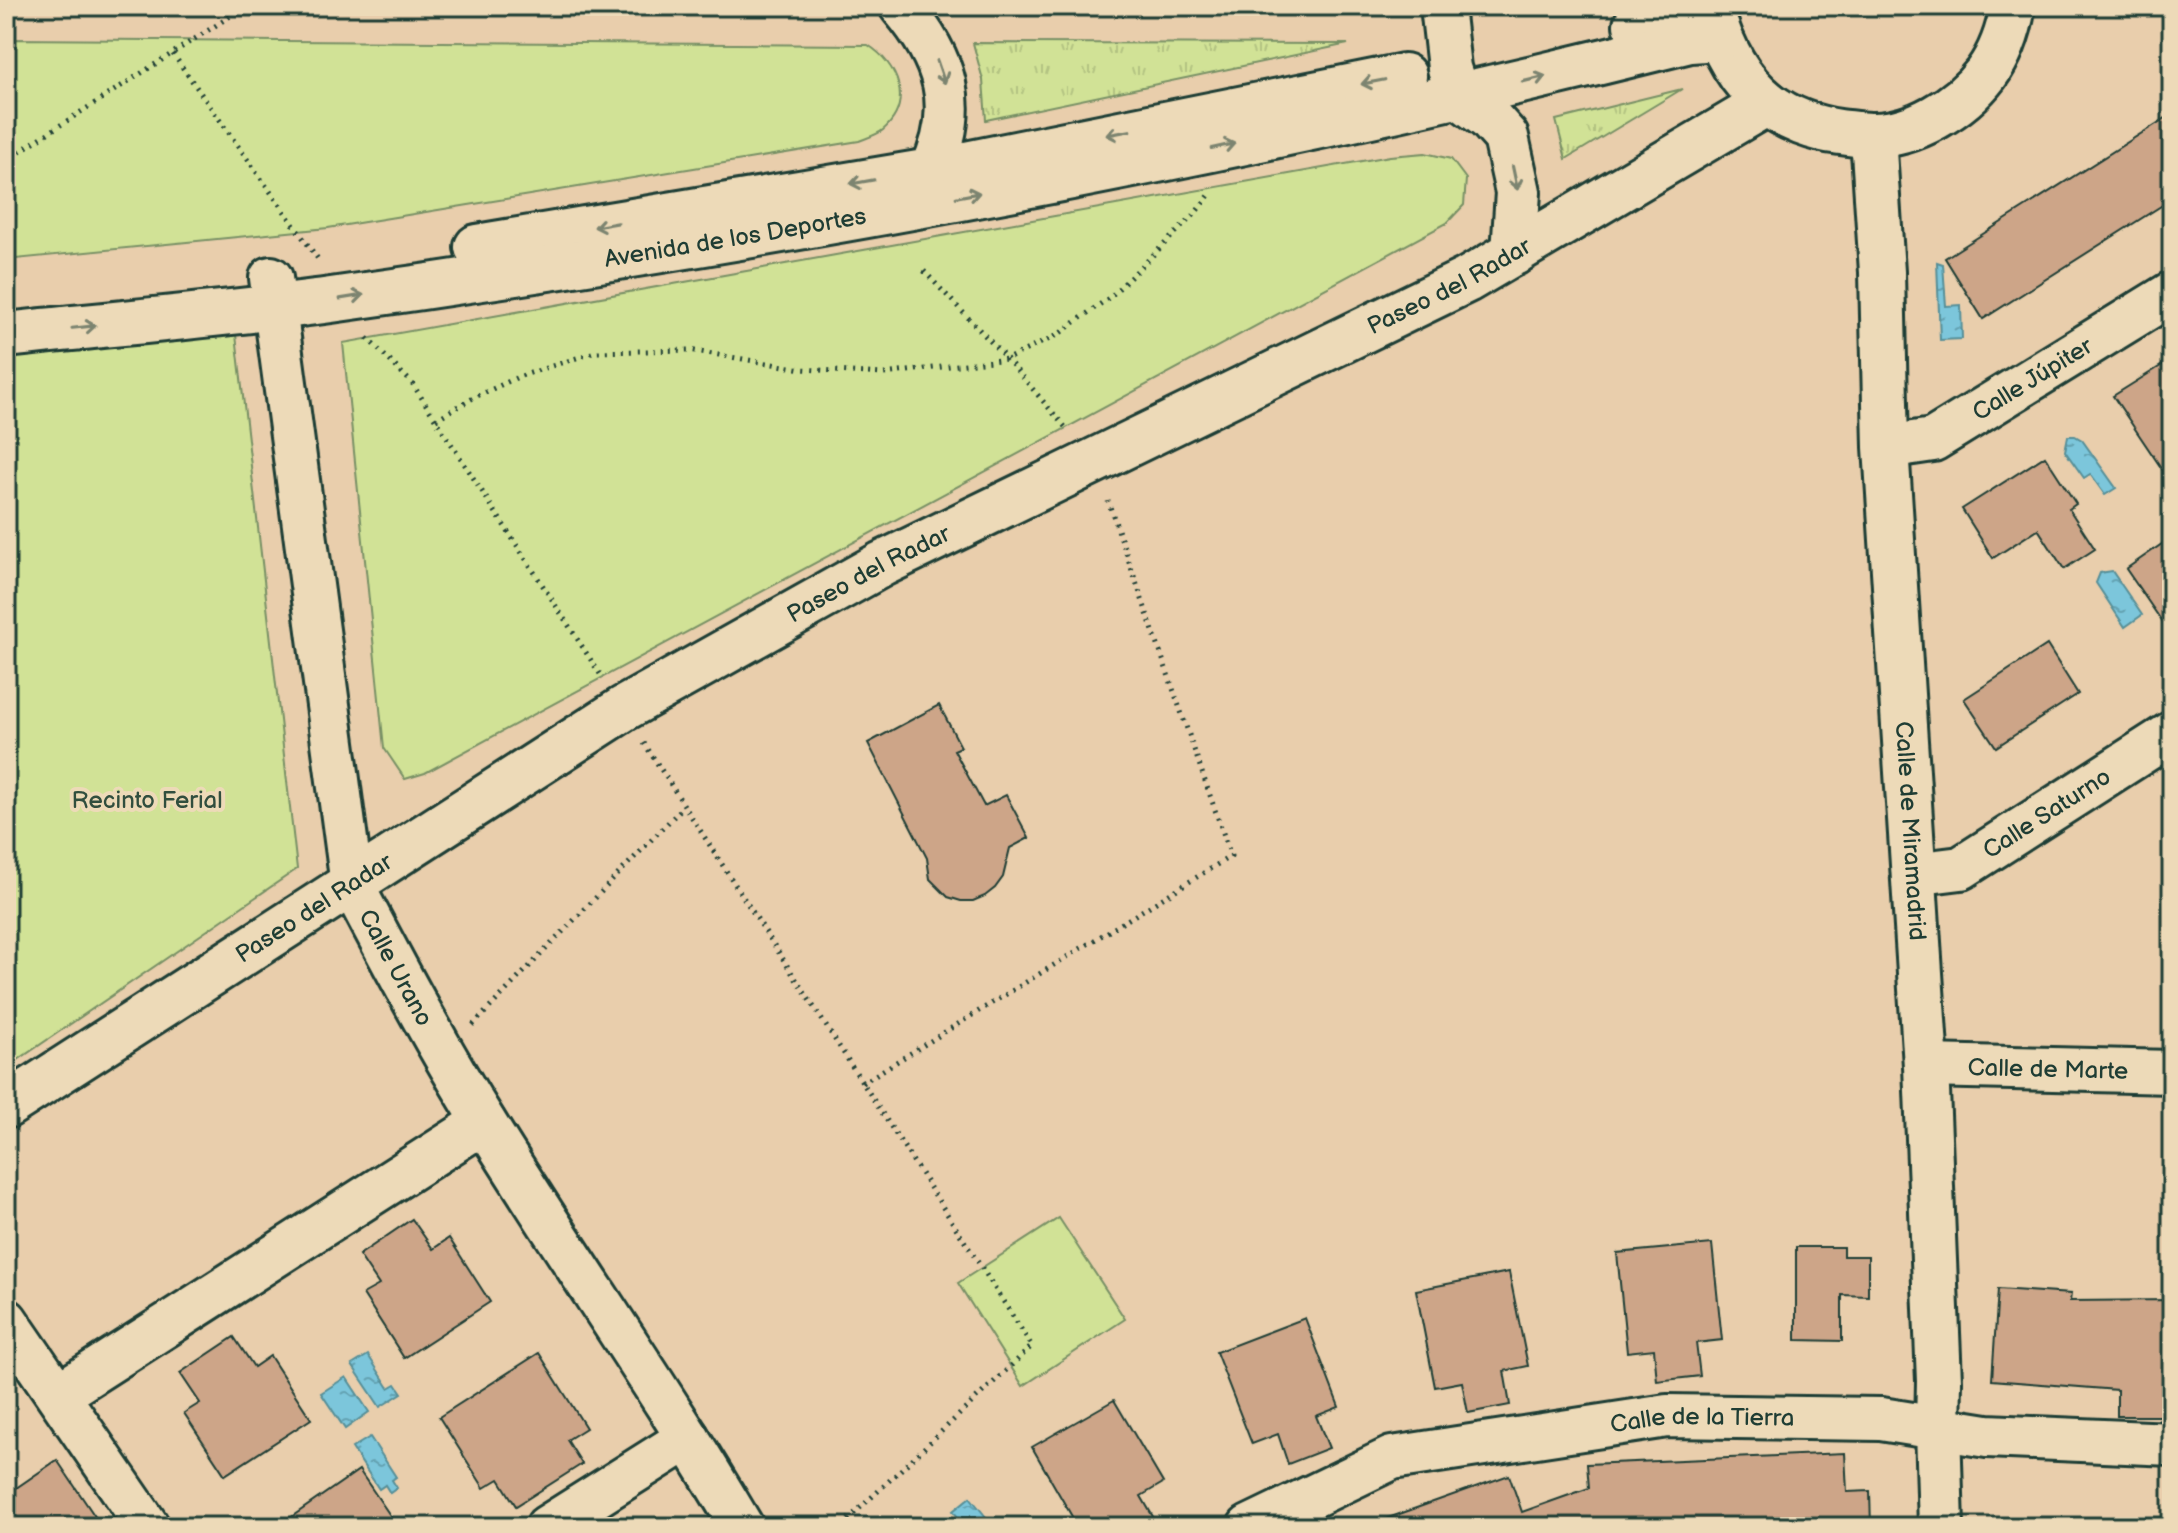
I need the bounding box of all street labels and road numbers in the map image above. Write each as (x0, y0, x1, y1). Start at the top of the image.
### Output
street label: Avenida de los Deportes (602, 201, 869, 274)
street label: Paseo del Radar (1363, 231, 1536, 341)
street label: Calle Júpiter (1967, 331, 2098, 427)
street label: Paseo del Radar (782, 519, 955, 629)
street label: Calle de Miramadrid (1889, 720, 1932, 942)
street label: Calle Saturno (1978, 762, 2116, 865)
street label: Paseo del Radar (230, 847, 398, 969)
street label: Calle Urano (352, 904, 439, 1031)
street label: Calle de Marte (1967, 1053, 2129, 1086)
street label: Calle de la Tierra (1608, 1402, 1795, 1439)

